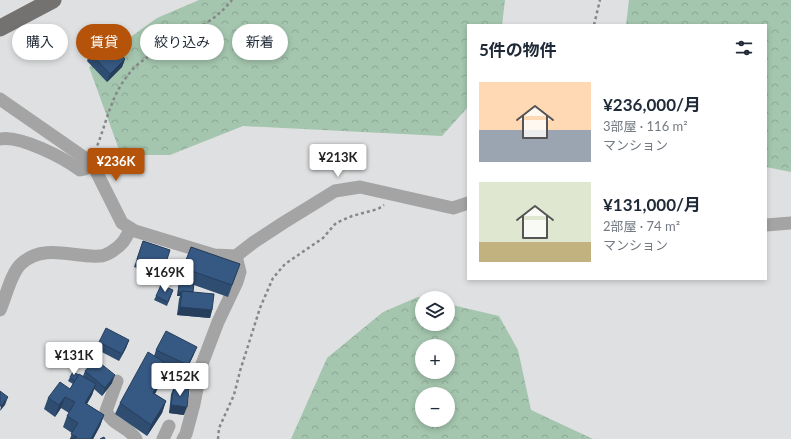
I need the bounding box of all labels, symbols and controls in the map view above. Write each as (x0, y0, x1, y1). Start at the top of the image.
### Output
chip: 購入 (12, 24, 68, 60)
chip: 賃貸 (76, 24, 132, 60)
chip: 絞り込み (140, 24, 224, 60)
chip: 新着 (232, 24, 288, 60)
icon: filters (733, 37, 755, 59)
text: 5件の物件 (479, 39, 557, 60)
text: ¥236,000/月 (603, 94, 701, 115)
icon: home (511, 98, 559, 146)
text: 3部屋 · 116 m² (603, 118, 688, 134)
text: マンション (603, 137, 668, 153)
pin: ¥213K (310, 144, 366, 178)
pin: ¥236K (88, 148, 144, 182)
text: ¥213K (318, 149, 358, 165)
text: ¥236K (96, 153, 136, 169)
text: ¥131,000/月 (603, 194, 701, 215)
icon: home (511, 198, 559, 246)
text: 2部屋 · 74 m² (603, 218, 680, 234)
text: マンション (603, 237, 668, 253)
pin: ¥169K (137, 259, 193, 293)
text: ¥169K (145, 264, 185, 280)
map controls (415, 291, 455, 427)
button: layers (415, 291, 455, 331)
button: + (415, 339, 455, 379)
pin: ¥131K (46, 342, 102, 376)
text: ¥131K (54, 347, 94, 363)
pin: ¥152K (152, 363, 208, 397)
text: ¥152K (160, 368, 200, 384)
button: − (415, 387, 455, 427)

